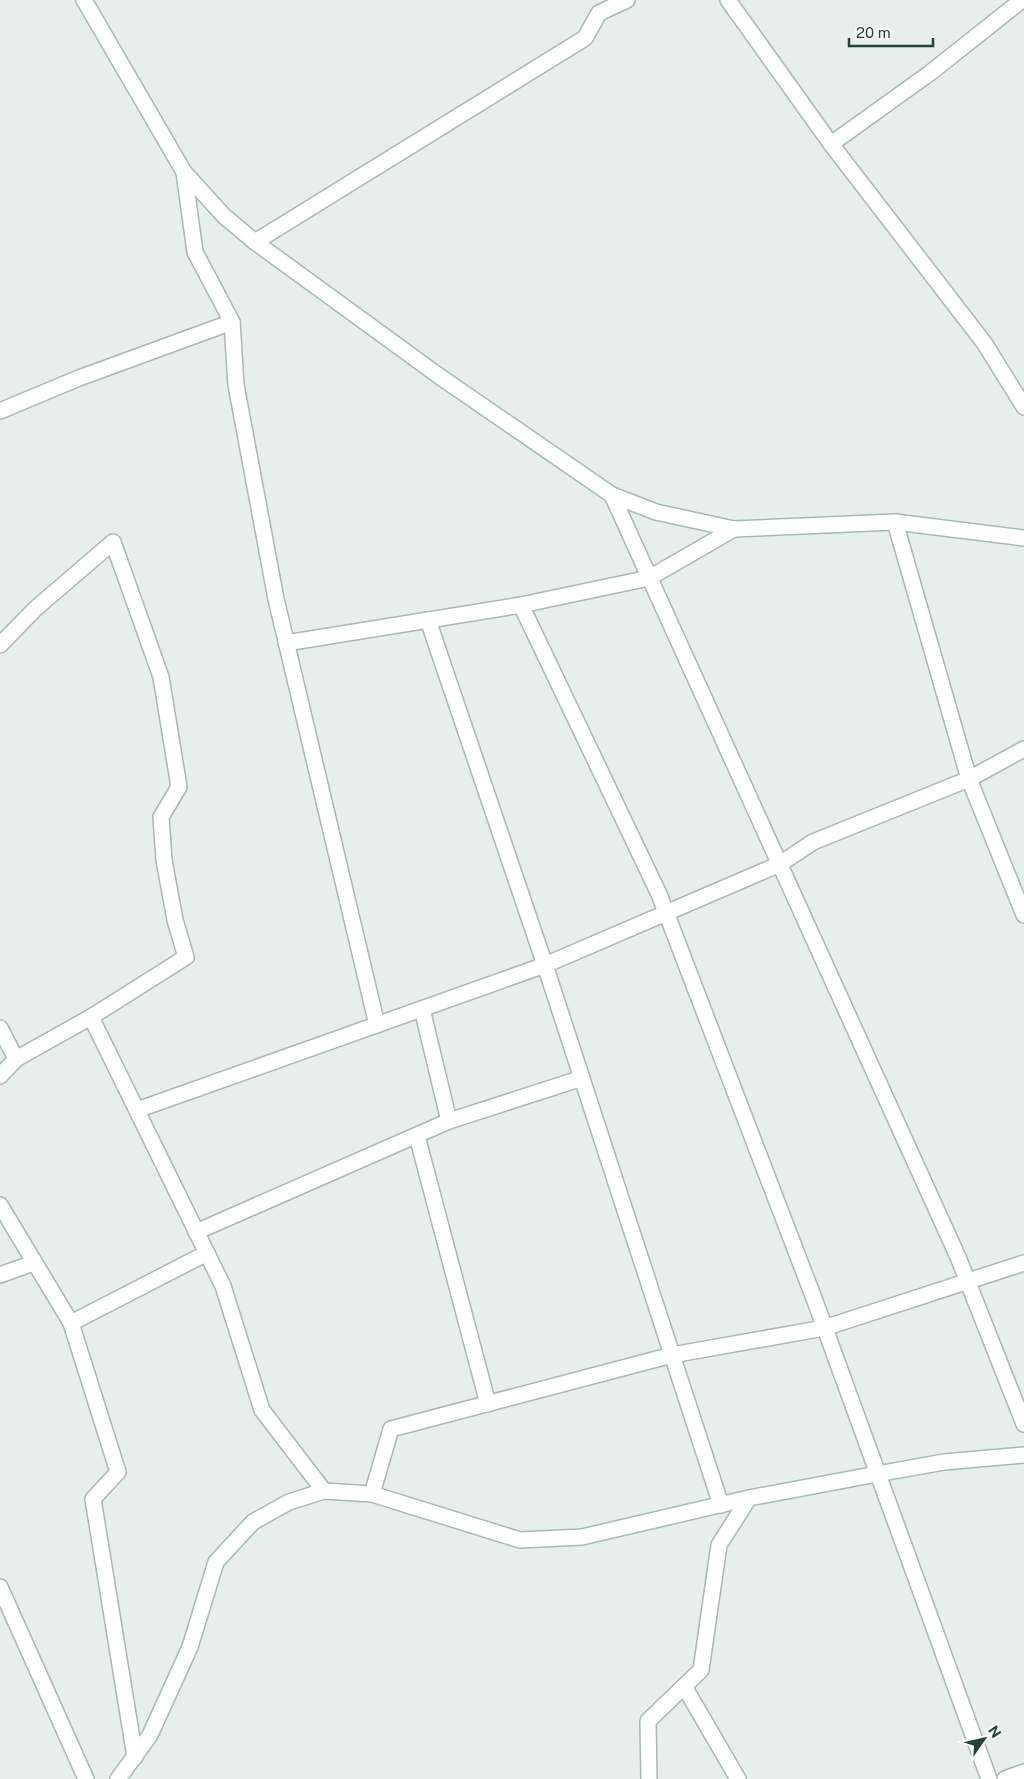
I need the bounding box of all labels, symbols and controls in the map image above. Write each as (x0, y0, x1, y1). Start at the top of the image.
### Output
scale bar (849, 15, 933, 47)
text: 20 m (856, 24, 891, 41)
north arrow (959, 1714, 1009, 1764)
text: N (985, 1723, 1004, 1741)

